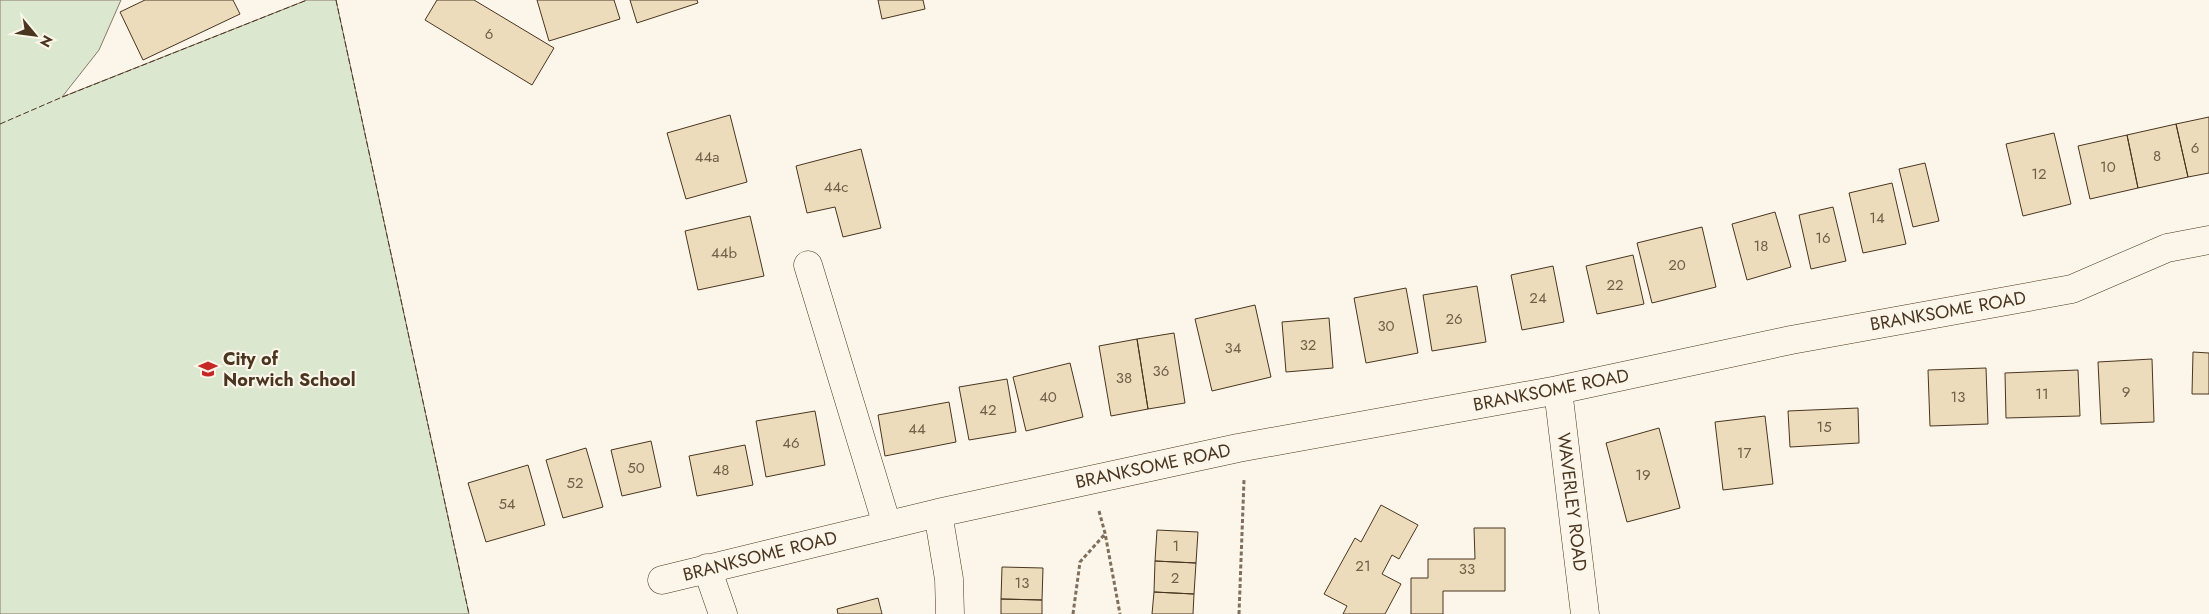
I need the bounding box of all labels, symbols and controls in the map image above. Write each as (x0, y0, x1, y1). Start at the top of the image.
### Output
north arrow (10, 10, 60, 60)
house number: 6 (485, 23, 493, 45)
text: N (35, 32, 58, 51)
house number: 6 (2191, 137, 2199, 159)
house number: 8 (2153, 145, 2161, 167)
house number: 44a (695, 146, 719, 168)
house number: 10 (2100, 156, 2116, 178)
house number: 12 (2031, 163, 2047, 185)
house number: 44c (824, 176, 848, 198)
house number: 14 (1869, 207, 1885, 229)
house number: 16 (1815, 227, 1831, 249)
house number: 18 (1754, 235, 1768, 257)
house number: 44b (711, 242, 737, 264)
house number: 20 (1668, 254, 1686, 276)
house number: 22 (1606, 274, 1624, 296)
street label: BRANKSOME ROAD (1868, 284, 2028, 338)
house number: 24 (1529, 287, 1547, 309)
house number: 26 (1445, 308, 1463, 330)
house number: 30 (1377, 315, 1395, 337)
house number: 32 (1300, 334, 1316, 356)
house number: 34 (1225, 337, 1242, 359)
place label: City of Norwich School (223, 346, 356, 393)
school or university icon: City of Norwich School (197, 358, 219, 380)
house number: 36 (1153, 360, 1169, 382)
street label: BRANKSOME ROAD (1471, 362, 1631, 418)
house number: 38 (1116, 367, 1132, 389)
house number: 9 (2122, 381, 2130, 403)
house number: 11 (2035, 383, 2049, 405)
house number: 40 (1039, 386, 1057, 408)
house number: 13 (1951, 386, 1965, 408)
house number: 42 (979, 399, 997, 421)
house number: 15 (1816, 416, 1832, 438)
house number: 44 (908, 418, 926, 440)
street label: WAVERLEY ROAD (1551, 431, 1593, 573)
house number: 46 (782, 432, 800, 454)
street label: BRANKSOME ROAD (1073, 437, 1233, 495)
house number: 17 (1737, 442, 1751, 464)
house number: 50 (627, 457, 645, 479)
house number: 48 (713, 459, 729, 481)
house number: 19 (1635, 464, 1651, 486)
house number: 52 (567, 472, 584, 494)
house number: 54 (498, 493, 516, 515)
street label: BRANKSOME ROAD (680, 524, 840, 588)
house number: 1 (1173, 535, 1179, 557)
house number: 21 (1355, 555, 1371, 577)
house number: 33 (1459, 558, 1475, 580)
house number: 2 (1171, 567, 1179, 589)
house number: 13 (1015, 572, 1029, 594)

